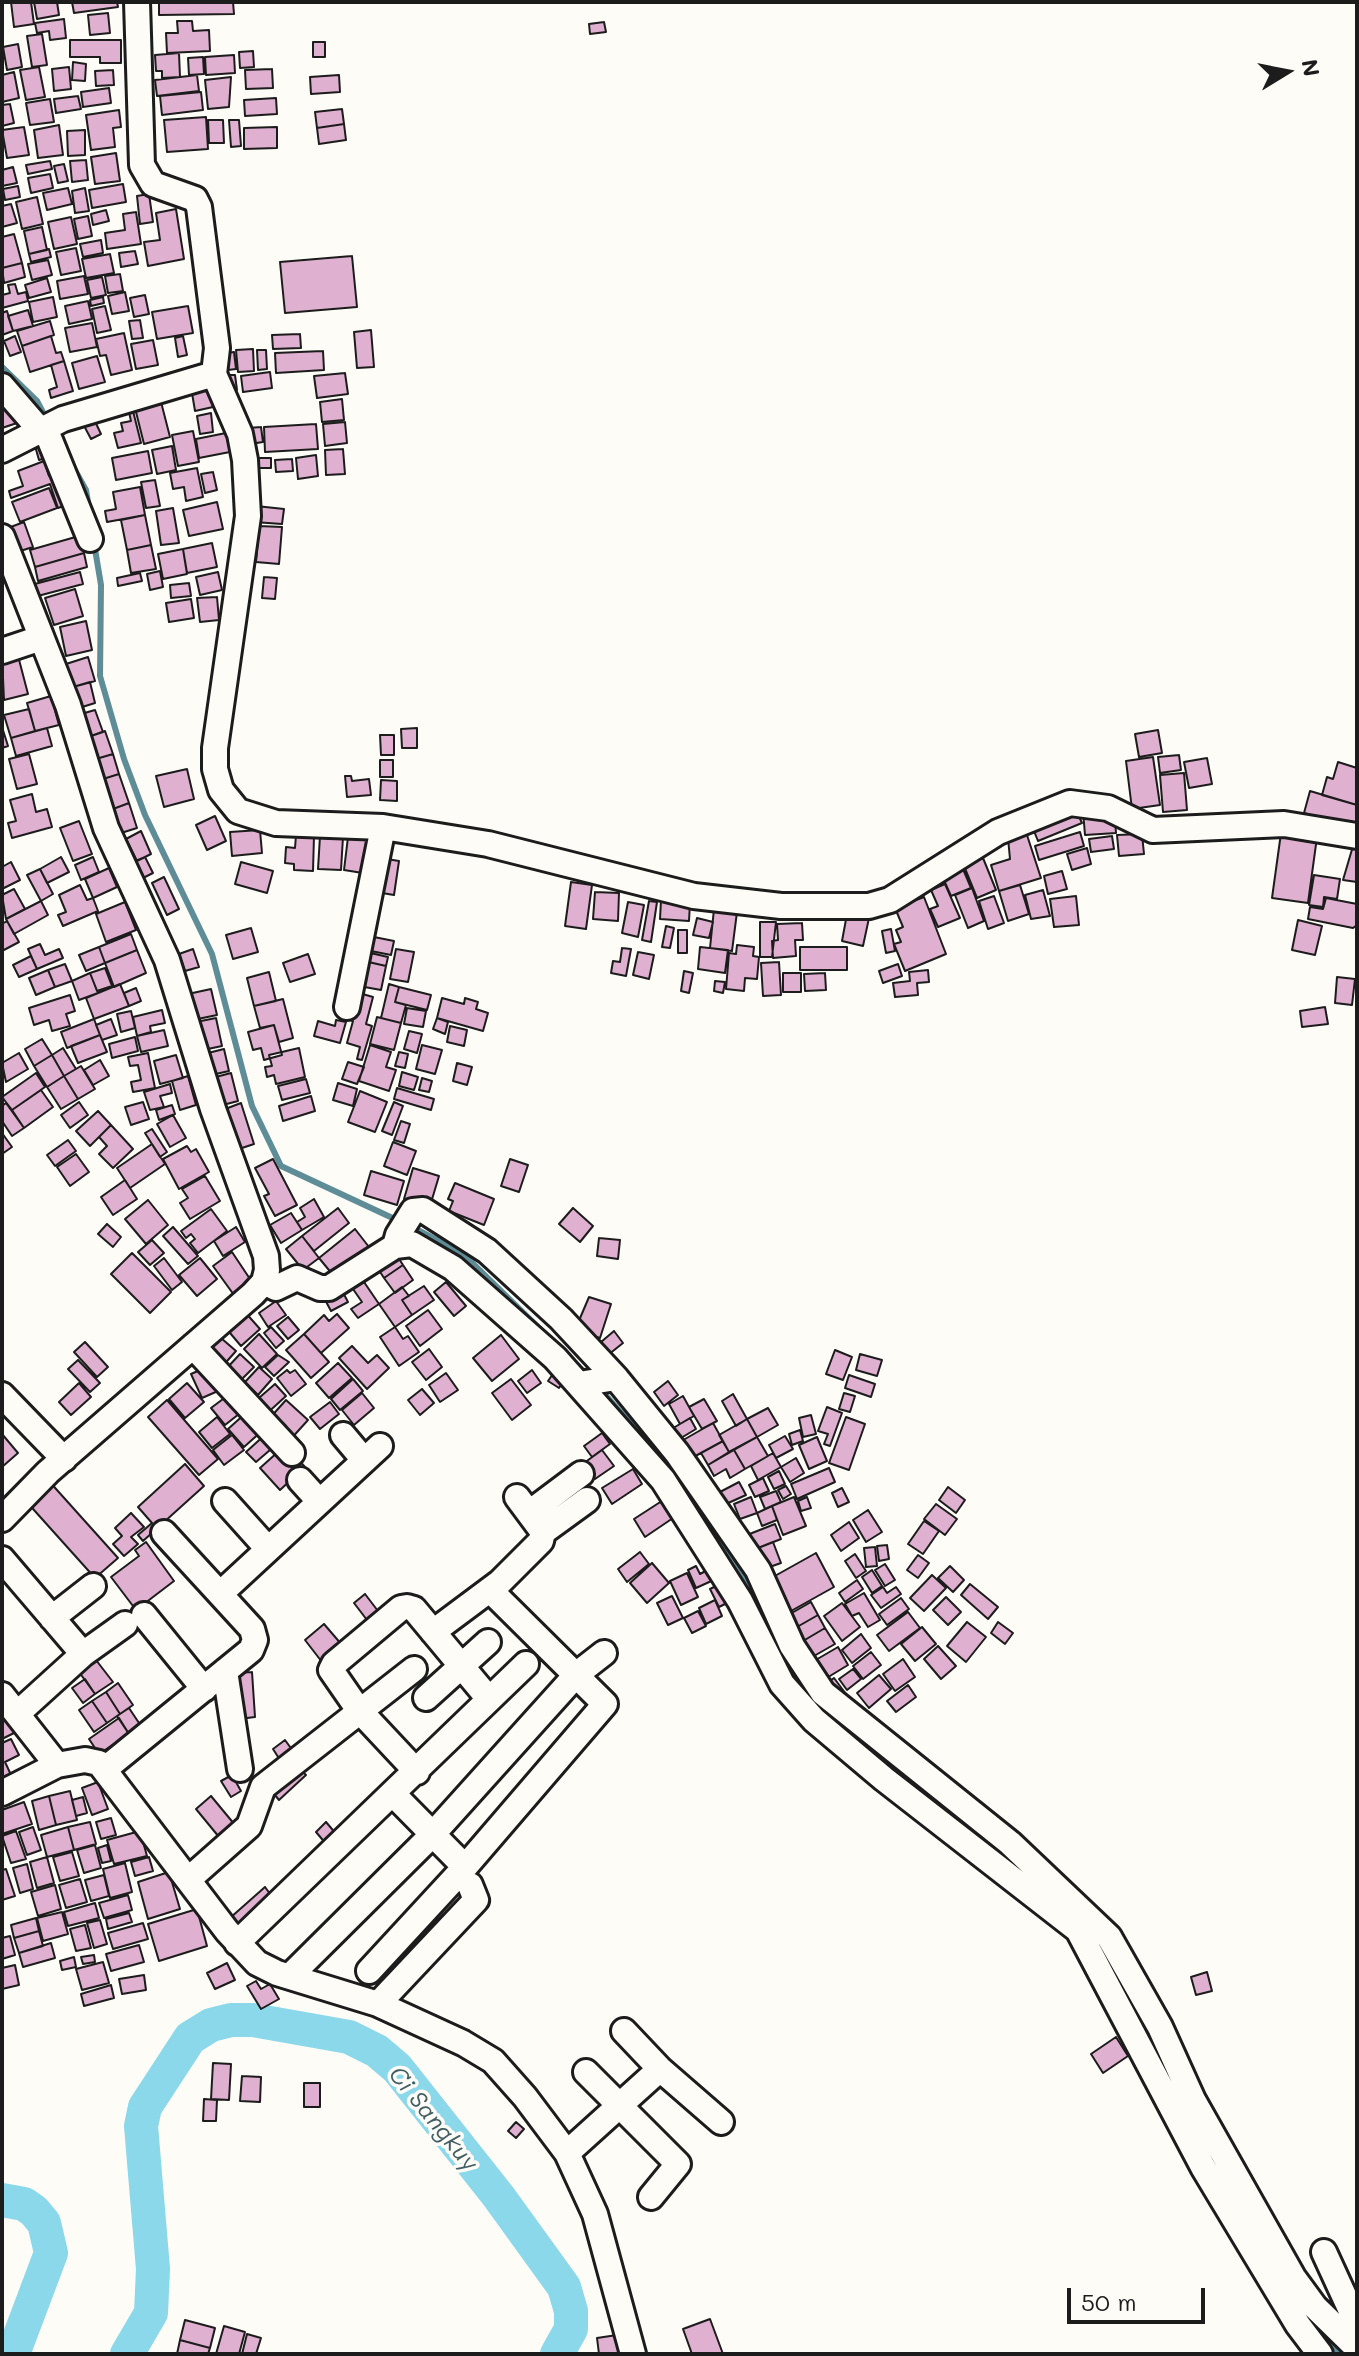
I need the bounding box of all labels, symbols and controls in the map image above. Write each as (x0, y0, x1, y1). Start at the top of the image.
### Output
north arrow (1247, 32, 1327, 112)
text: N (1295, 57, 1327, 78)
water label: Ci Sangkuy (382, 2061, 484, 2177)
scale bar (1071, 2272, 1209, 2322)
text: 50 m (1081, 2286, 1137, 2317)

